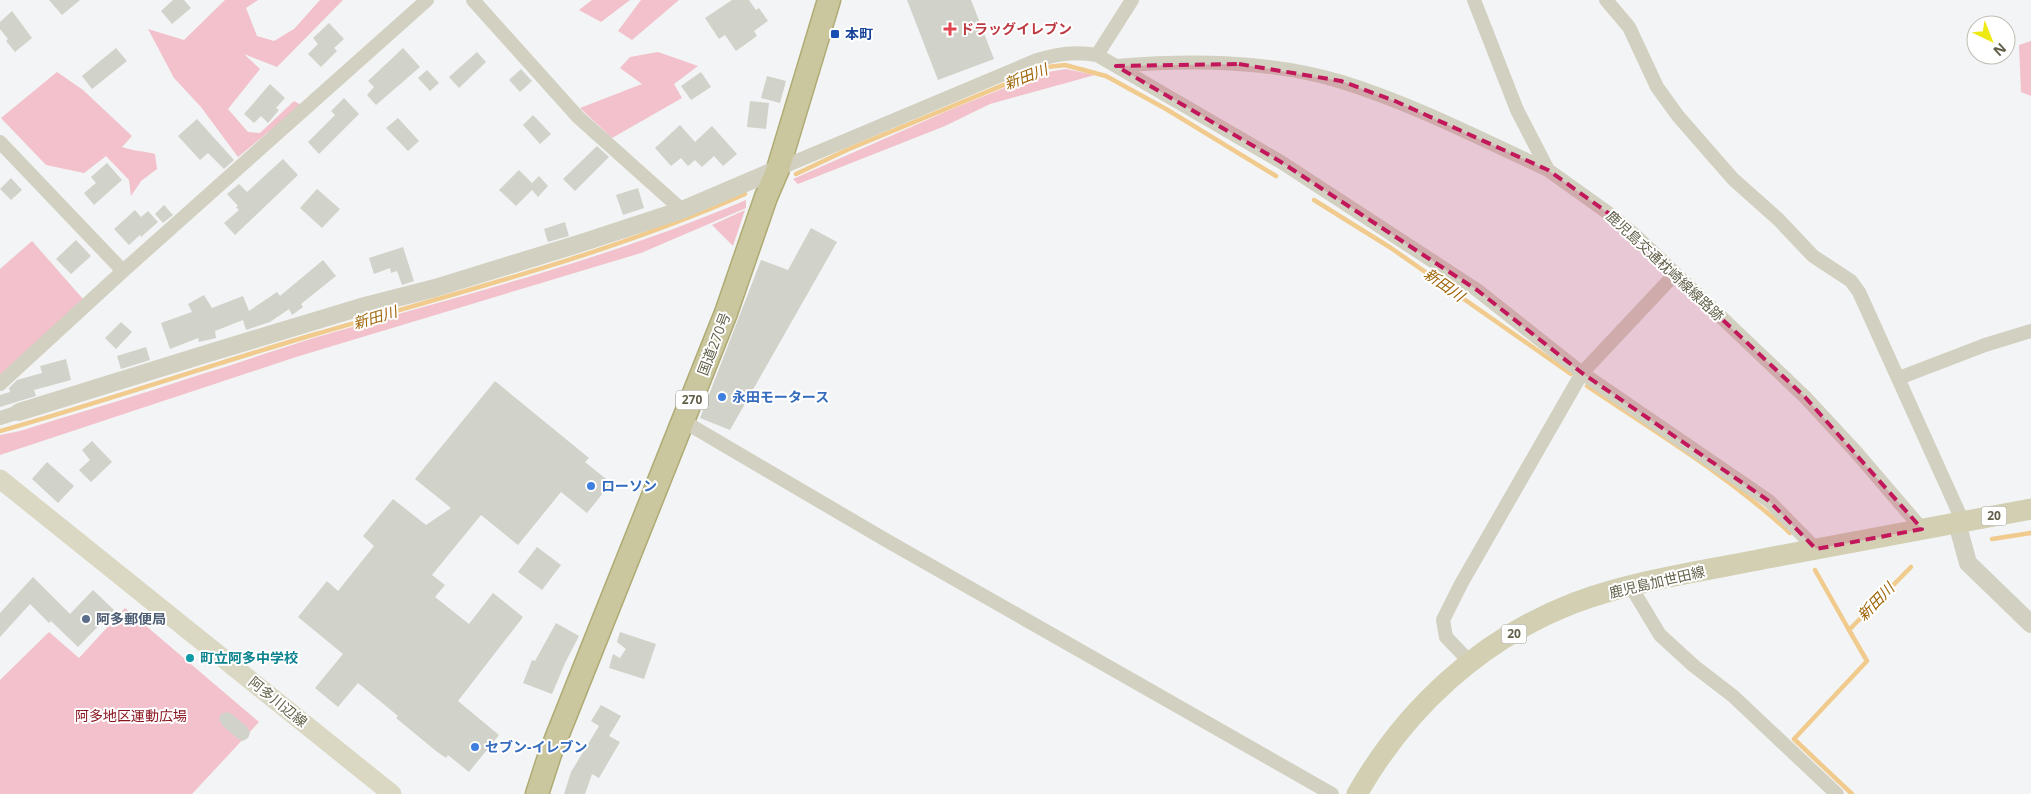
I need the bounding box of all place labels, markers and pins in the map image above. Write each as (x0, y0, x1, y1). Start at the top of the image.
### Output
place label: ドラッグイレブン (960, 19, 1072, 38)
marker: ドラッグイレブン (944, 23, 956, 35)
place label: 本町 (845, 24, 873, 43)
marker: 本町 (829, 28, 841, 40)
place label: 永田モータース (732, 387, 829, 406)
marker: 永田モータース (716, 391, 728, 403)
place label: ローソン (601, 476, 657, 495)
marker: ローソン (585, 480, 597, 492)
place label: 阿多郵便局 (96, 609, 166, 628)
marker: 阿多郵便局 (80, 613, 92, 625)
place label: 町立阿多中学校 (200, 648, 298, 667)
marker: 町立阿多中学校 (184, 652, 196, 664)
place label: セブン-イレブン (485, 737, 588, 756)
marker: セブン-イレブン (469, 741, 481, 753)

